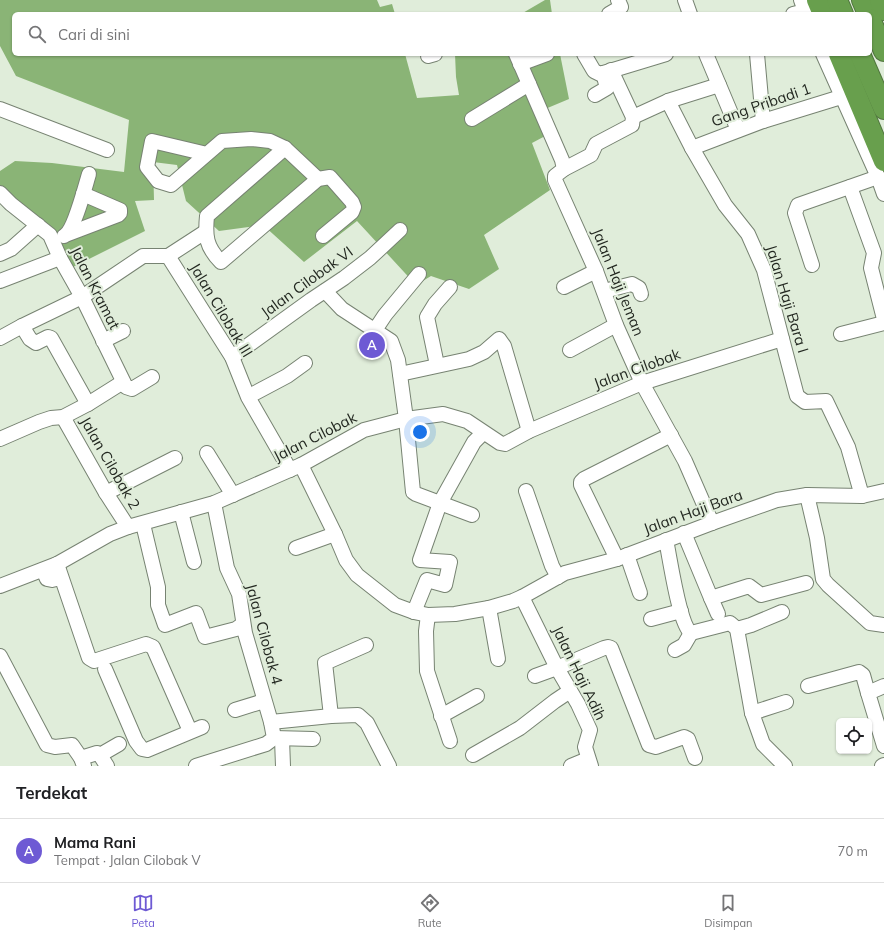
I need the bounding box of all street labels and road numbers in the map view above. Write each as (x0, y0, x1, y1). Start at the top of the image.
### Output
street label: Gang Pribadi 1 (709, 79, 813, 130)
street label: Jalan Haji Jeman (588, 225, 649, 339)
street label: Jalan Cilobak VI (257, 242, 356, 321)
street label: Jalan Haji Bara I (762, 242, 813, 355)
street label: Jalan Kramat (66, 243, 124, 332)
street label: Jalan Cilobak III (186, 259, 257, 360)
street label: Jalan Cilobak (591, 344, 683, 393)
street label: Jalan Cilobak (270, 407, 360, 466)
street label: Jalan Cilobak 2 (76, 413, 145, 512)
street label: Jalan Haji Bara (641, 485, 745, 538)
street label: Jalan Cilobak 4 (242, 581, 287, 686)
street label: Jalan Haji Adih (548, 622, 611, 723)

